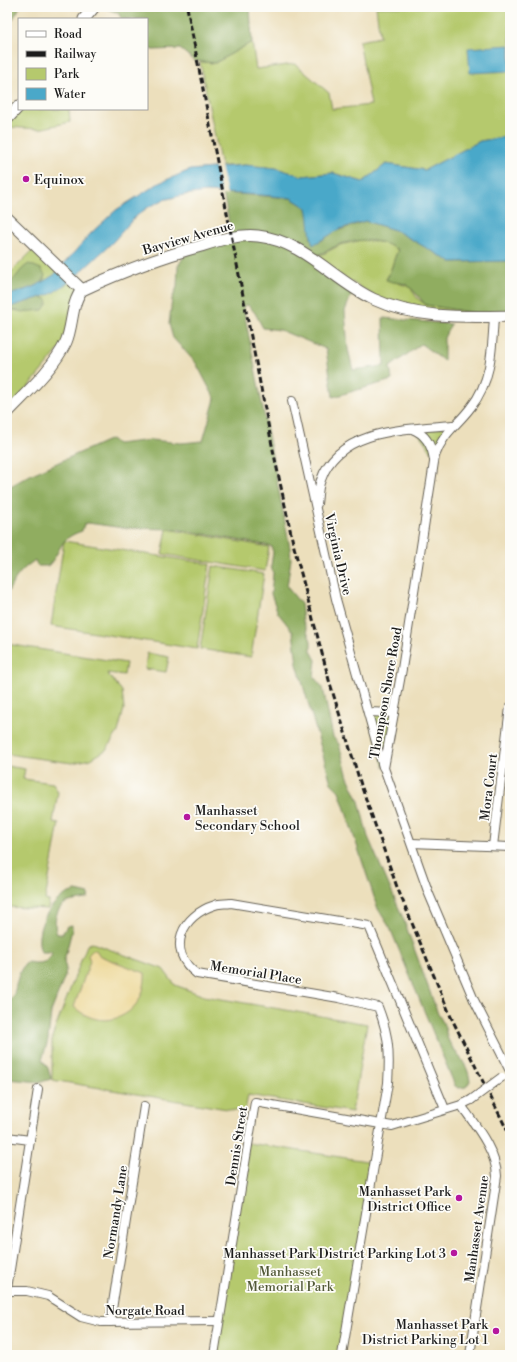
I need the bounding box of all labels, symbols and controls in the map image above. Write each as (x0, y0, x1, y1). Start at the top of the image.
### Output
legend (18, 18, 148, 110)
text: Road (54, 27, 82, 42)
text: Railway (54, 47, 96, 62)
text: Park (54, 67, 80, 82)
text: Water (53, 87, 86, 102)
place label: Equinox (34, 172, 85, 188)
marker: Equinox (21, 174, 31, 184)
street label: Bayview Avenue (140, 217, 236, 259)
street label: Virginia Drive (321, 511, 355, 597)
street label: Thompson Shore Road (367, 625, 406, 760)
street label: Mora Court (477, 752, 501, 822)
place label: Manhasset Secondary School (195, 803, 300, 834)
marker: Manhasset Secondary School (182, 812, 192, 822)
street label: Memorial Place (209, 958, 303, 988)
street label: Dennis Street (223, 1105, 251, 1187)
street label: Normandy Lane (101, 1164, 131, 1260)
street label: Manhasset Avenue (462, 1174, 493, 1284)
place label: Manhasset Park District Office (359, 1184, 452, 1215)
marker: Manhasset Park District Office (454, 1193, 464, 1203)
place label: Manhasset Park District Parking Lot 3 (223, 1246, 446, 1262)
marker: Manhasset Park District Parking Lot 3 (449, 1248, 459, 1258)
park label: Manhasset Memorial Park (246, 1264, 335, 1295)
street label: Norgate Road (105, 1303, 185, 1319)
place label: Manhasset Park District Parking Lot 1 (362, 1317, 489, 1348)
marker: Manhasset Park District Parking Lot 1 (491, 1326, 501, 1336)

